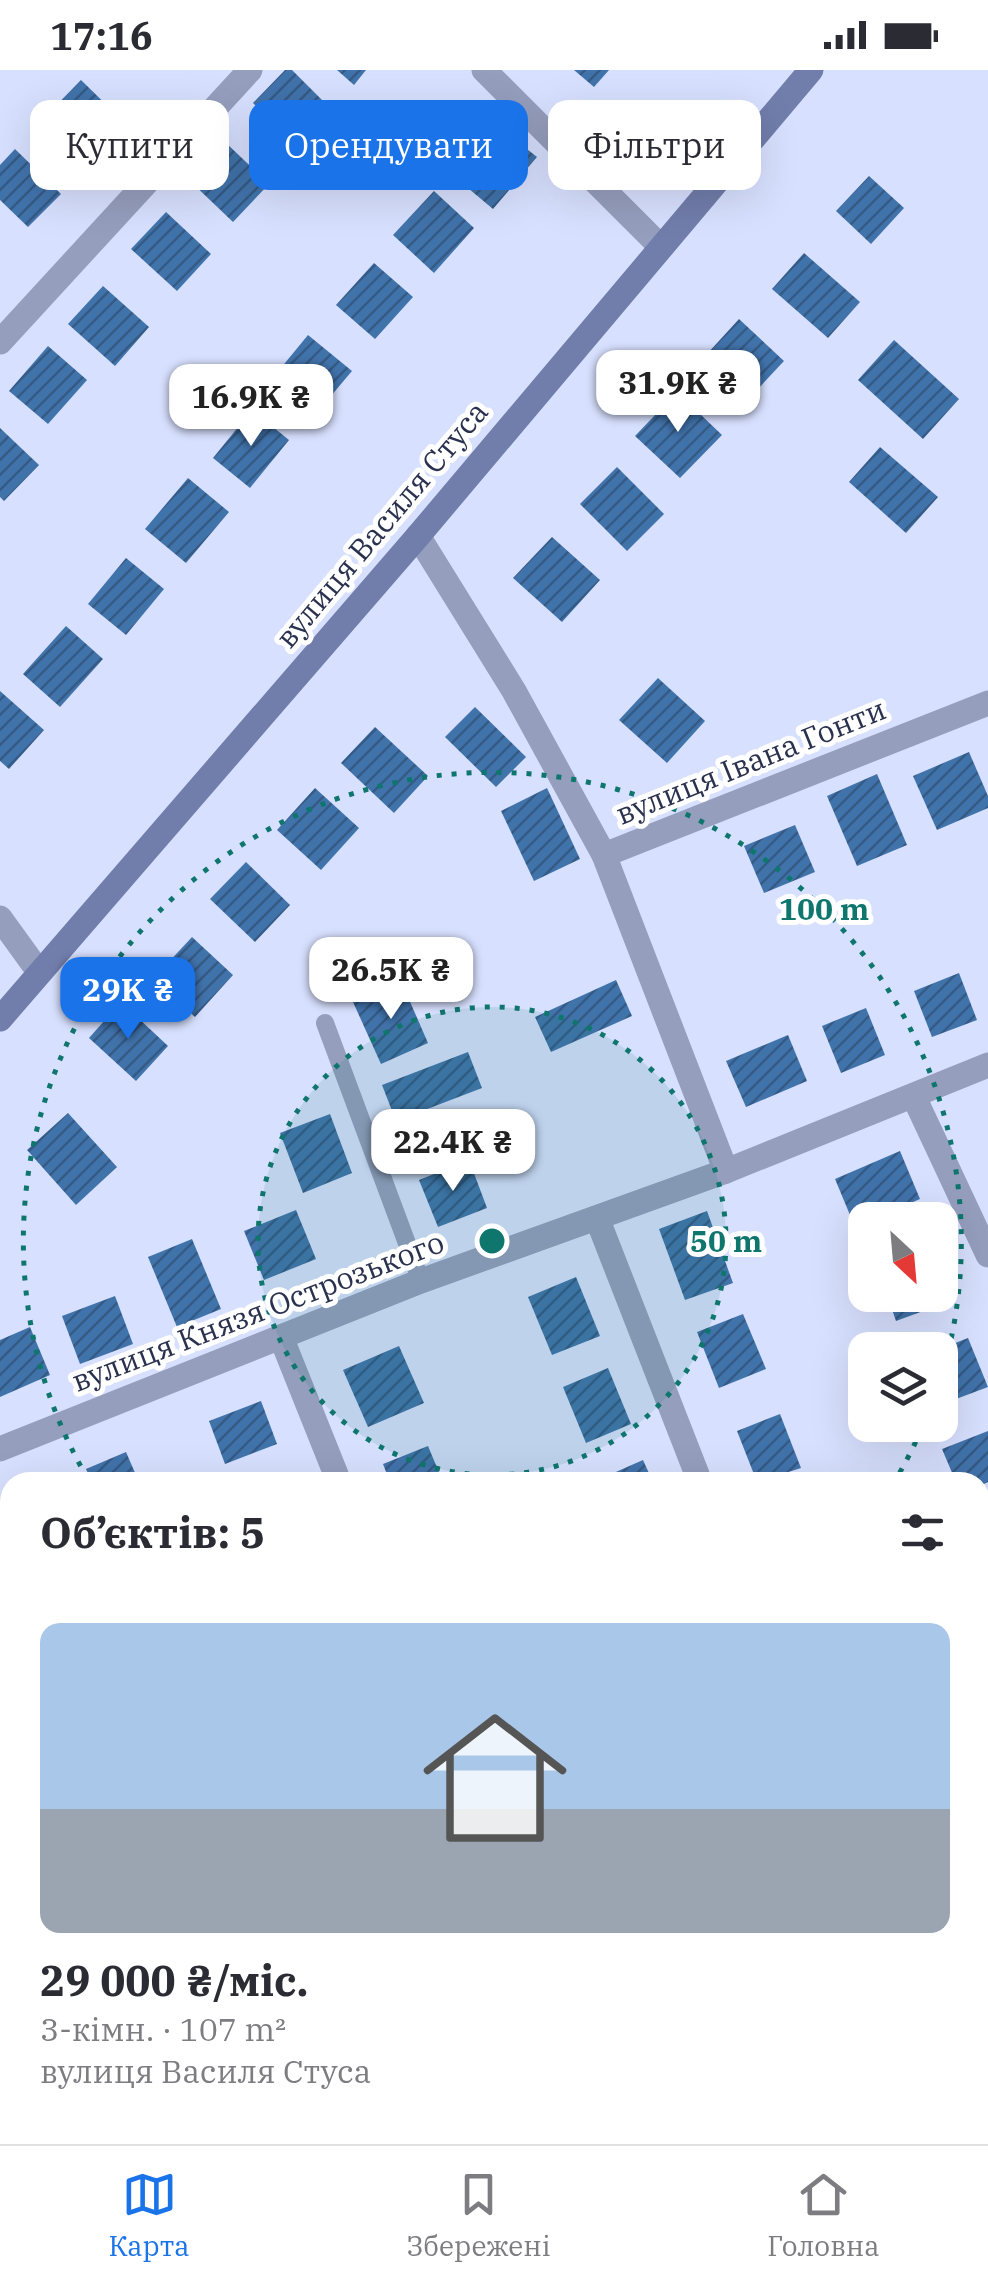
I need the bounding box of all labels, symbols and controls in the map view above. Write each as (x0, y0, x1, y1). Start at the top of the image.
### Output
text: 17:16 (50, 11, 153, 60)
chip: Купити (30, 100, 229, 190)
chip: Орендувати (249, 100, 528, 190)
chip: Фільтри (548, 100, 761, 190)
pin: 31.9K ₴ (586, 350, 770, 435)
text: 31.9K ₴ (618, 361, 738, 403)
pin: 16.9K ₴ (159, 364, 343, 449)
text: 16.9K ₴ (191, 375, 311, 417)
street label: вулиця Василя Стуса (266, 393, 496, 655)
street label: вулиця Івана Гонти (610, 689, 891, 833)
text: 100 m (779, 889, 869, 928)
pin: 26.5K ₴ (299, 937, 483, 1022)
text: 26.5K ₴ (331, 948, 451, 990)
pin: 29K ₴ (58, 957, 198, 1042)
text: 29K ₴ (82, 968, 174, 1010)
pin: 22.4K ₴ (361, 1109, 545, 1194)
text: 22.4K ₴ (393, 1120, 513, 1162)
north arrow (848, 1202, 958, 1312)
map controls (848, 1202, 958, 1442)
text: 50 m (690, 1221, 762, 1260)
street label: вулиця Князя Острозького (66, 1222, 449, 1400)
centre of rings (474, 1223, 510, 1259)
button: layers (848, 1332, 958, 1442)
text: Об’єктів: 5 (40, 1505, 265, 1560)
icon: filters (895, 1505, 950, 1560)
icon: home (405, 1688, 585, 1868)
text: 29 000 ₴/міс. (40, 1953, 308, 2008)
text: 3-кімн. · 107 m² (40, 2008, 286, 2050)
text: вулиця Василя Стуса (40, 2050, 371, 2092)
tab: Карта (108, 2167, 190, 2264)
tab: Збережені (406, 2167, 551, 2264)
tab: Головна (767, 2167, 880, 2264)

